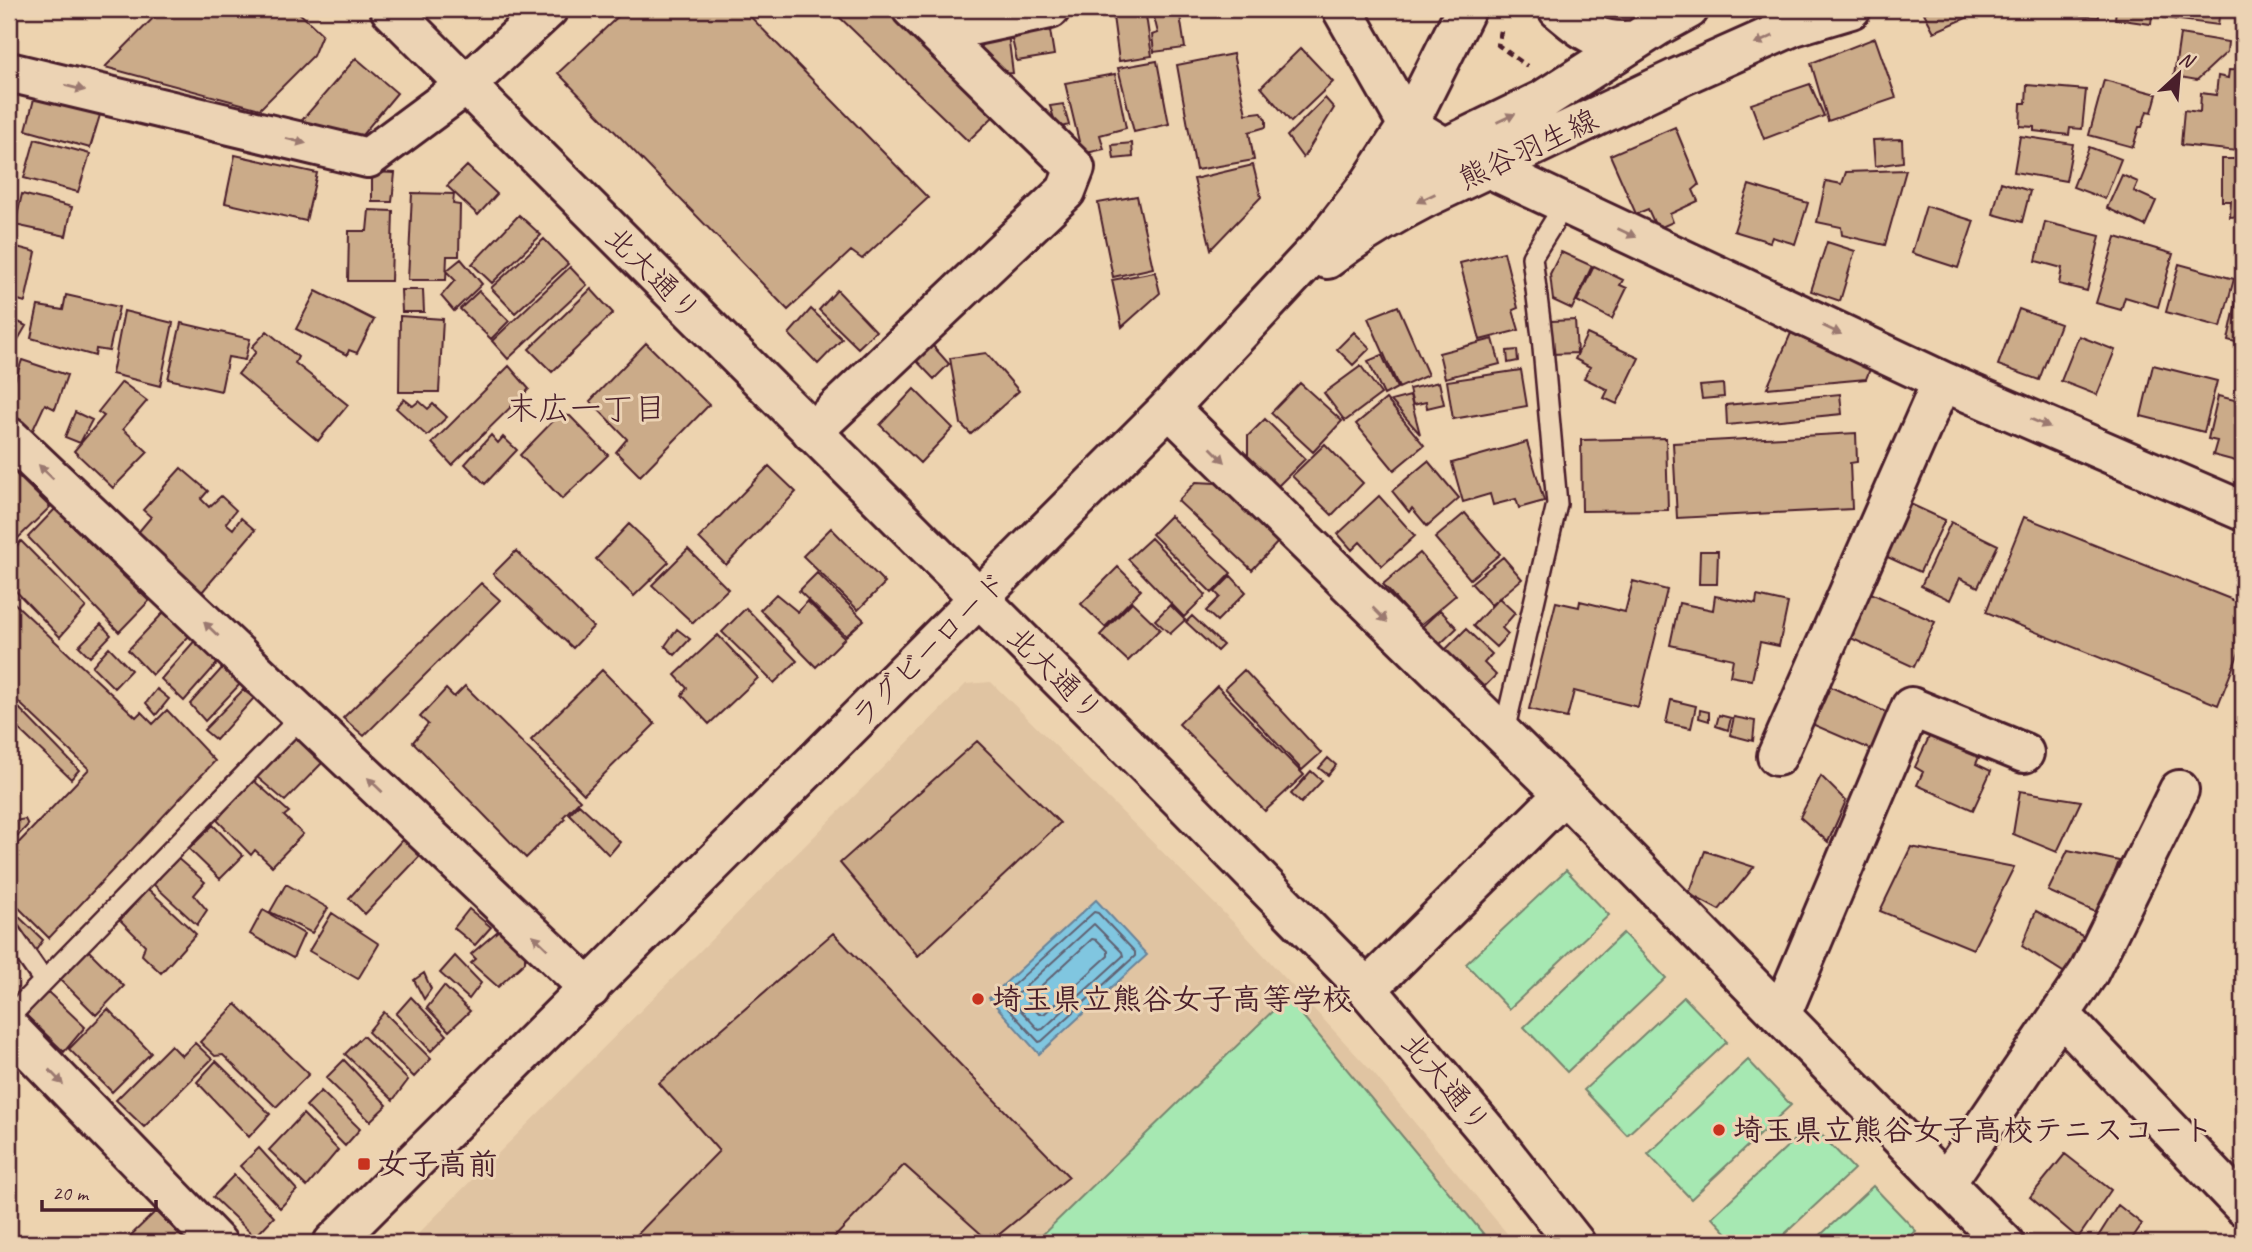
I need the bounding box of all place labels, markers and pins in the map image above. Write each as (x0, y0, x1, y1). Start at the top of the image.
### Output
place label: 埼玉県立熊谷女子高等学校 (992, 980, 1352, 1018)
marker: 埼玉県立熊谷女子高等学校 (970, 991, 986, 1007)
place label: 埼玉県立熊谷女子高校テニスコート (1733, 1111, 2214, 1149)
marker: 埼玉県立熊谷女子高校テニスコート (1711, 1122, 1727, 1138)
place label: 女子高前 (378, 1145, 498, 1183)
marker: 女子高前 (356, 1156, 372, 1172)

